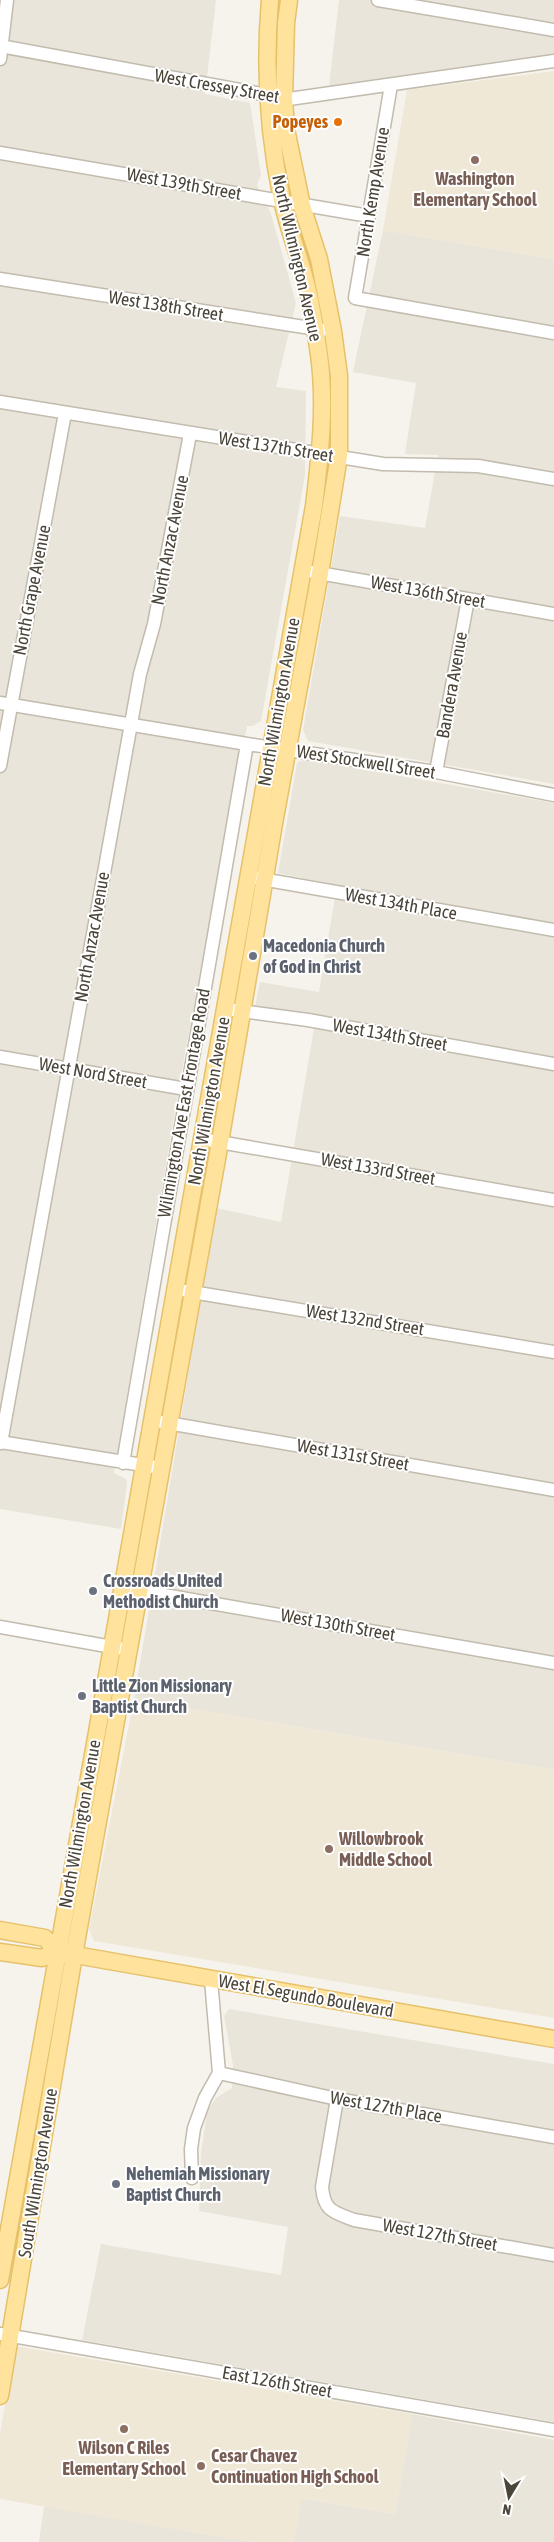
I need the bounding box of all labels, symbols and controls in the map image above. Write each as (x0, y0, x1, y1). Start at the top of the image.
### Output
street label: West Cressey Street (153, 64, 281, 107)
place label: Popeyes (273, 111, 329, 132)
marker: Popeyes (332, 116, 344, 128)
street label: North Kemp Avenue (352, 126, 393, 258)
marker: Washington Elementary School (469, 154, 481, 166)
street label: West 139th Street (125, 163, 243, 204)
place label: Washington Elementary School (413, 168, 537, 210)
street label: North Wilmington Avenue (268, 172, 327, 343)
street label: West 138th Street (107, 286, 225, 325)
street label: West 137th Street (217, 427, 335, 466)
street label: North Anzac Avenue (147, 473, 192, 607)
street label: North Grape Avenue (9, 523, 54, 657)
street label: West 136th Street (369, 571, 487, 612)
street label: North Wilmington Avenue (253, 616, 304, 788)
street label: Bandera Avenue (432, 630, 471, 740)
street label: West Stockwell Street (295, 740, 437, 783)
street label: North Anzac Avenue (70, 870, 113, 1004)
street label: West 134th Place (343, 883, 459, 924)
place label: Macedonia Church of God in Christ (263, 935, 385, 977)
marker: Macedonia Church of God in Christ (247, 950, 259, 962)
street label: Wilmington Ave East Frontage Road (153, 987, 214, 1219)
street label: West 134th Street (331, 1014, 449, 1055)
street label: North Wilmington Avenue (183, 1015, 234, 1187)
street label: West Nord Street (37, 1053, 149, 1092)
street label: West 133rd Street (319, 1148, 437, 1189)
street label: West 132nd Street (305, 1300, 426, 1339)
street label: West 131st Street (295, 1434, 411, 1475)
place label: Crossroads United Methodist Church (103, 1570, 222, 1612)
marker: Crossroads United Methodist Church (87, 1585, 99, 1597)
street label: West 130th Street (279, 1604, 397, 1645)
place label: Little Zion Missionary Baptist Church (92, 1675, 233, 1717)
marker: Little Zion Missionary Baptist Church (76, 1690, 88, 1702)
street label: North Wilmington Avenue (54, 1738, 105, 1910)
place label: Willowbrook Middle School (338, 1828, 432, 1870)
marker: Willowbrook Middle School (323, 1843, 335, 1855)
street label: West El Segundo Boulevard (217, 1970, 395, 2021)
street label: West 127th Place (328, 2086, 444, 2127)
street label: South Wilmington Avenue (14, 2087, 61, 2259)
place label: Nehemiah Missionary Baptist Church (126, 2163, 270, 2205)
marker: Nehemiah Missionary Baptist Church (110, 2178, 122, 2190)
street label: West 127th Street (381, 2214, 499, 2255)
street label: East 126th Street (220, 2362, 334, 2402)
marker: Wilson C Riles Elementary School (118, 2423, 130, 2435)
place label: Wilson C Riles Elementary School (62, 2437, 186, 2479)
place label: Cesar Chavez Continuation High School (211, 2445, 379, 2487)
marker: Cesar Chavez Continuation High School (195, 2460, 207, 2472)
north arrow (484, 2472, 534, 2522)
text: N (501, 2501, 512, 2518)

